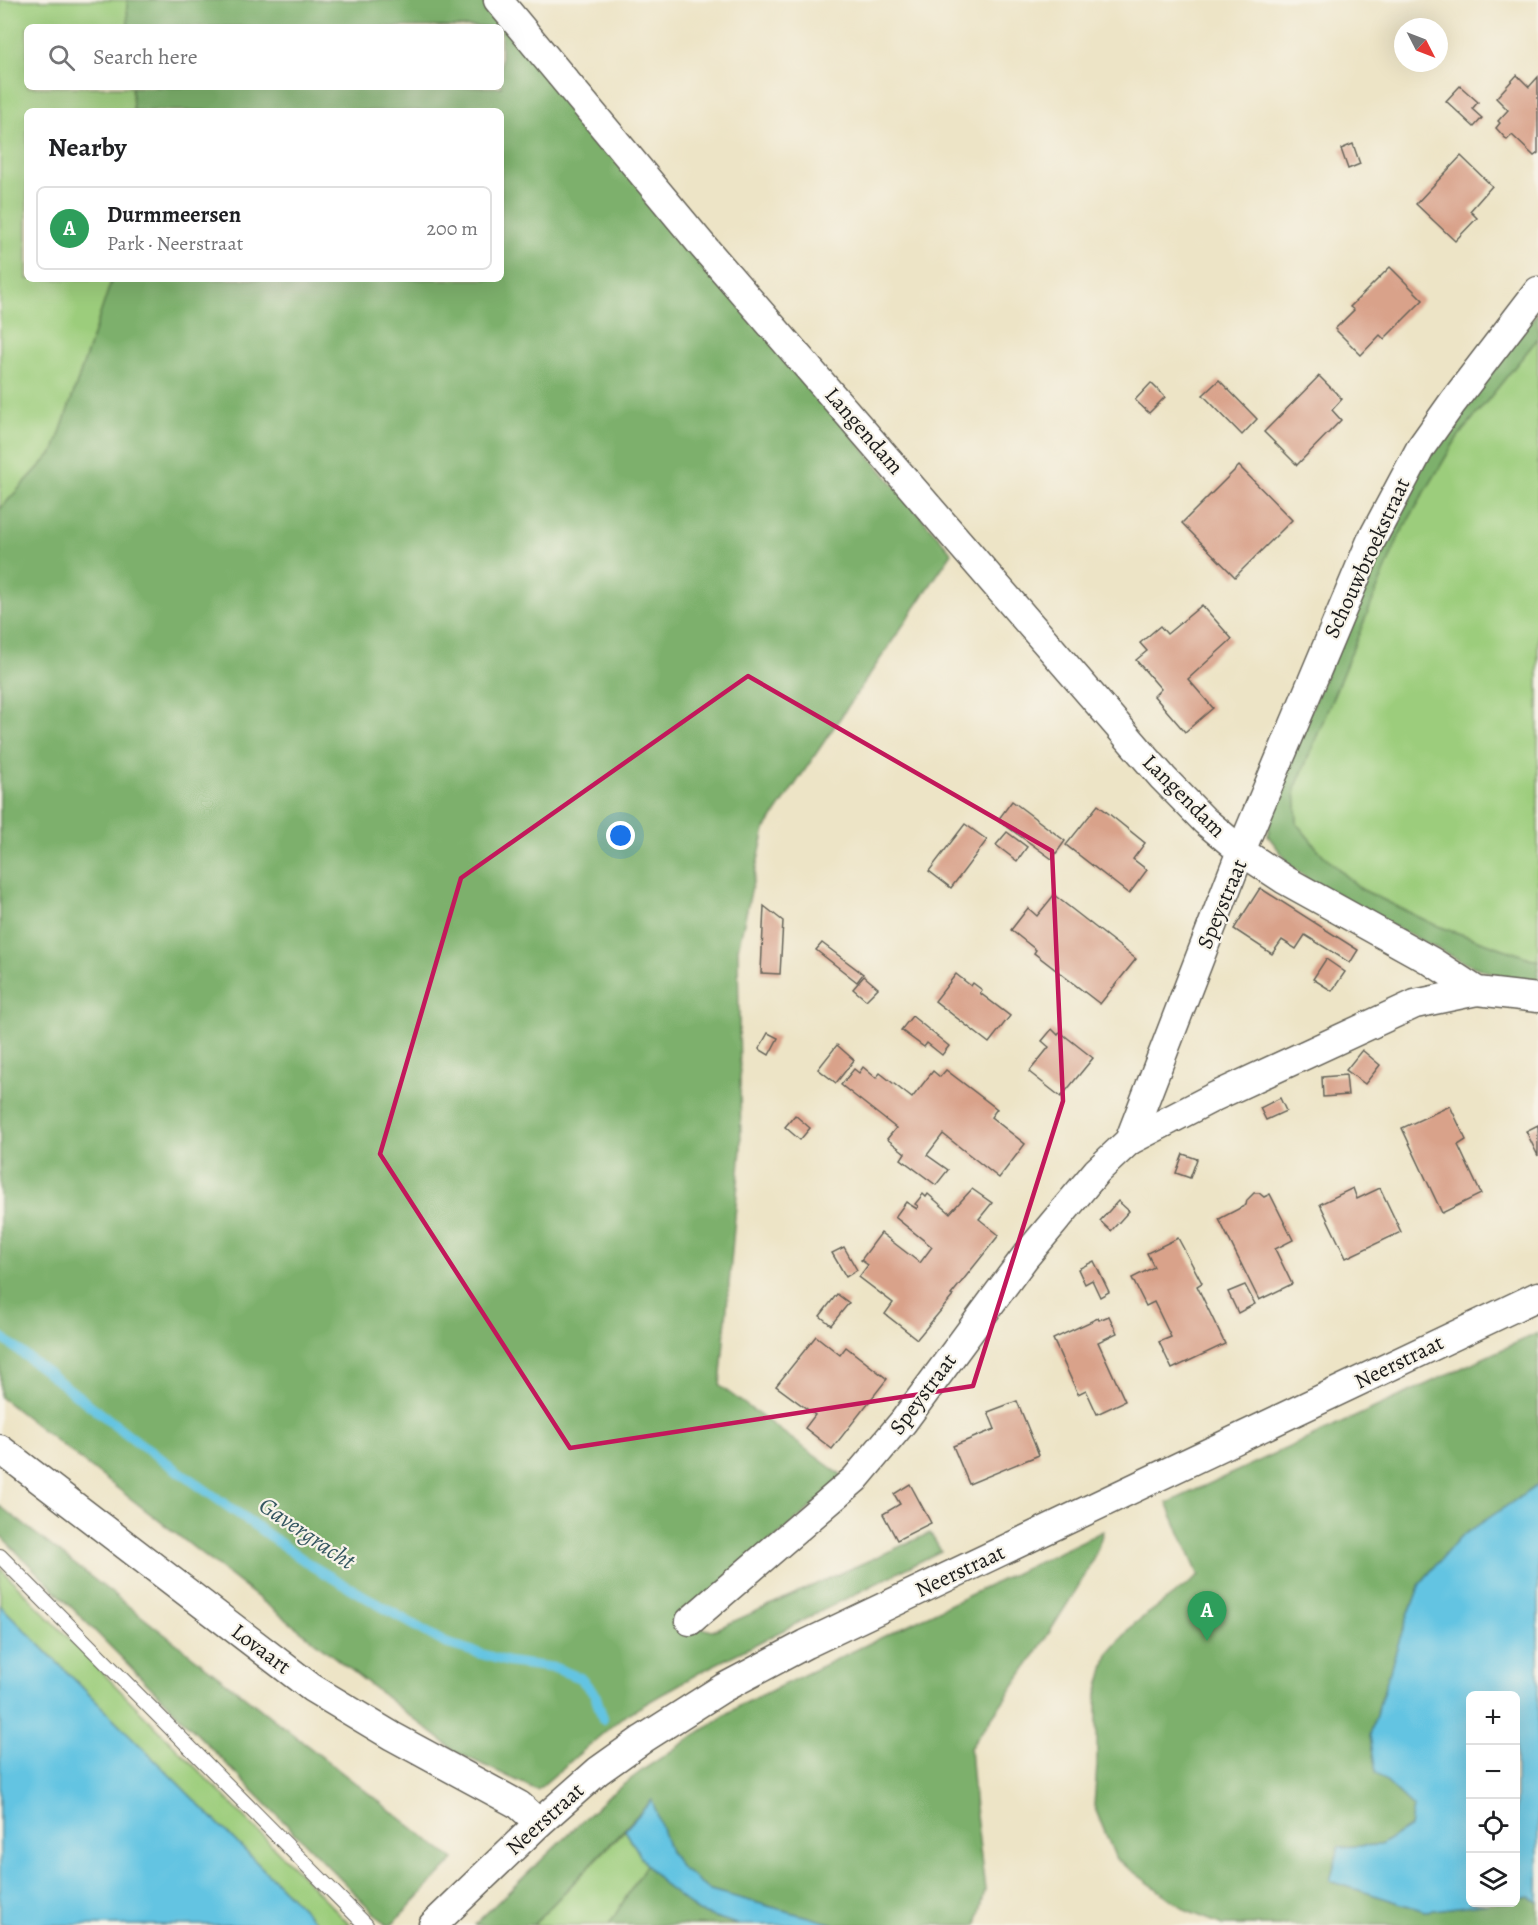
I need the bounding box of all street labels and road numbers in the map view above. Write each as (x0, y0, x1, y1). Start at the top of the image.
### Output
street label: Langendam (818, 381, 910, 481)
street label: Schouwbroekstraat (1317, 473, 1417, 643)
street label: Langendam (1136, 748, 1232, 844)
street label: Speystraat (1190, 854, 1254, 954)
street label: Neerstraat (1349, 1328, 1449, 1396)
street label: Speystraat (882, 1347, 964, 1441)
street label: Neerstraat (910, 1537, 1010, 1605)
street label: Lovaart (225, 1617, 297, 1681)
street label: Neerstraat (499, 1776, 591, 1862)

